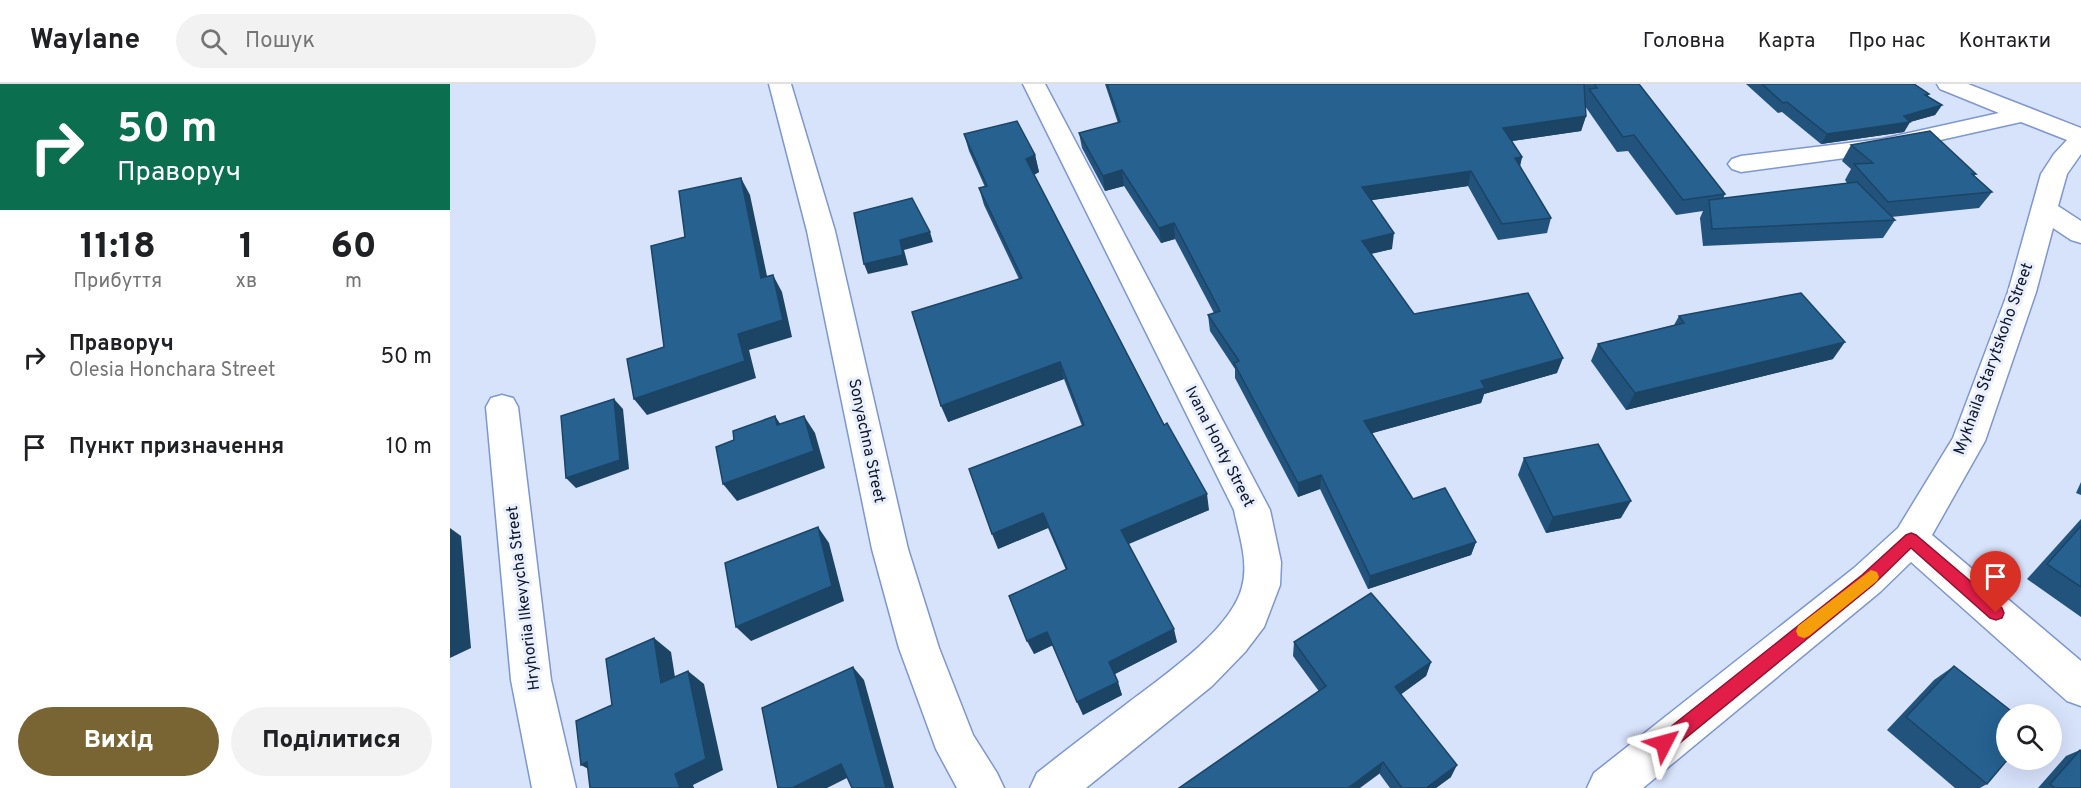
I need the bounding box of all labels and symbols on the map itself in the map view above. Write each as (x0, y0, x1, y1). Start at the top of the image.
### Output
street label: Mykhaila Starytskoho Street (1950, 260, 2038, 458)
street label: Sonyachna Street (843, 377, 889, 505)
street label: Ivana Honty Street (1180, 383, 1258, 511)
street label: Hryhoriia Ilkevycha Street (503, 505, 545, 691)
pin (1970, 551, 2021, 613)
position arrow (1632, 711, 1696, 775)

